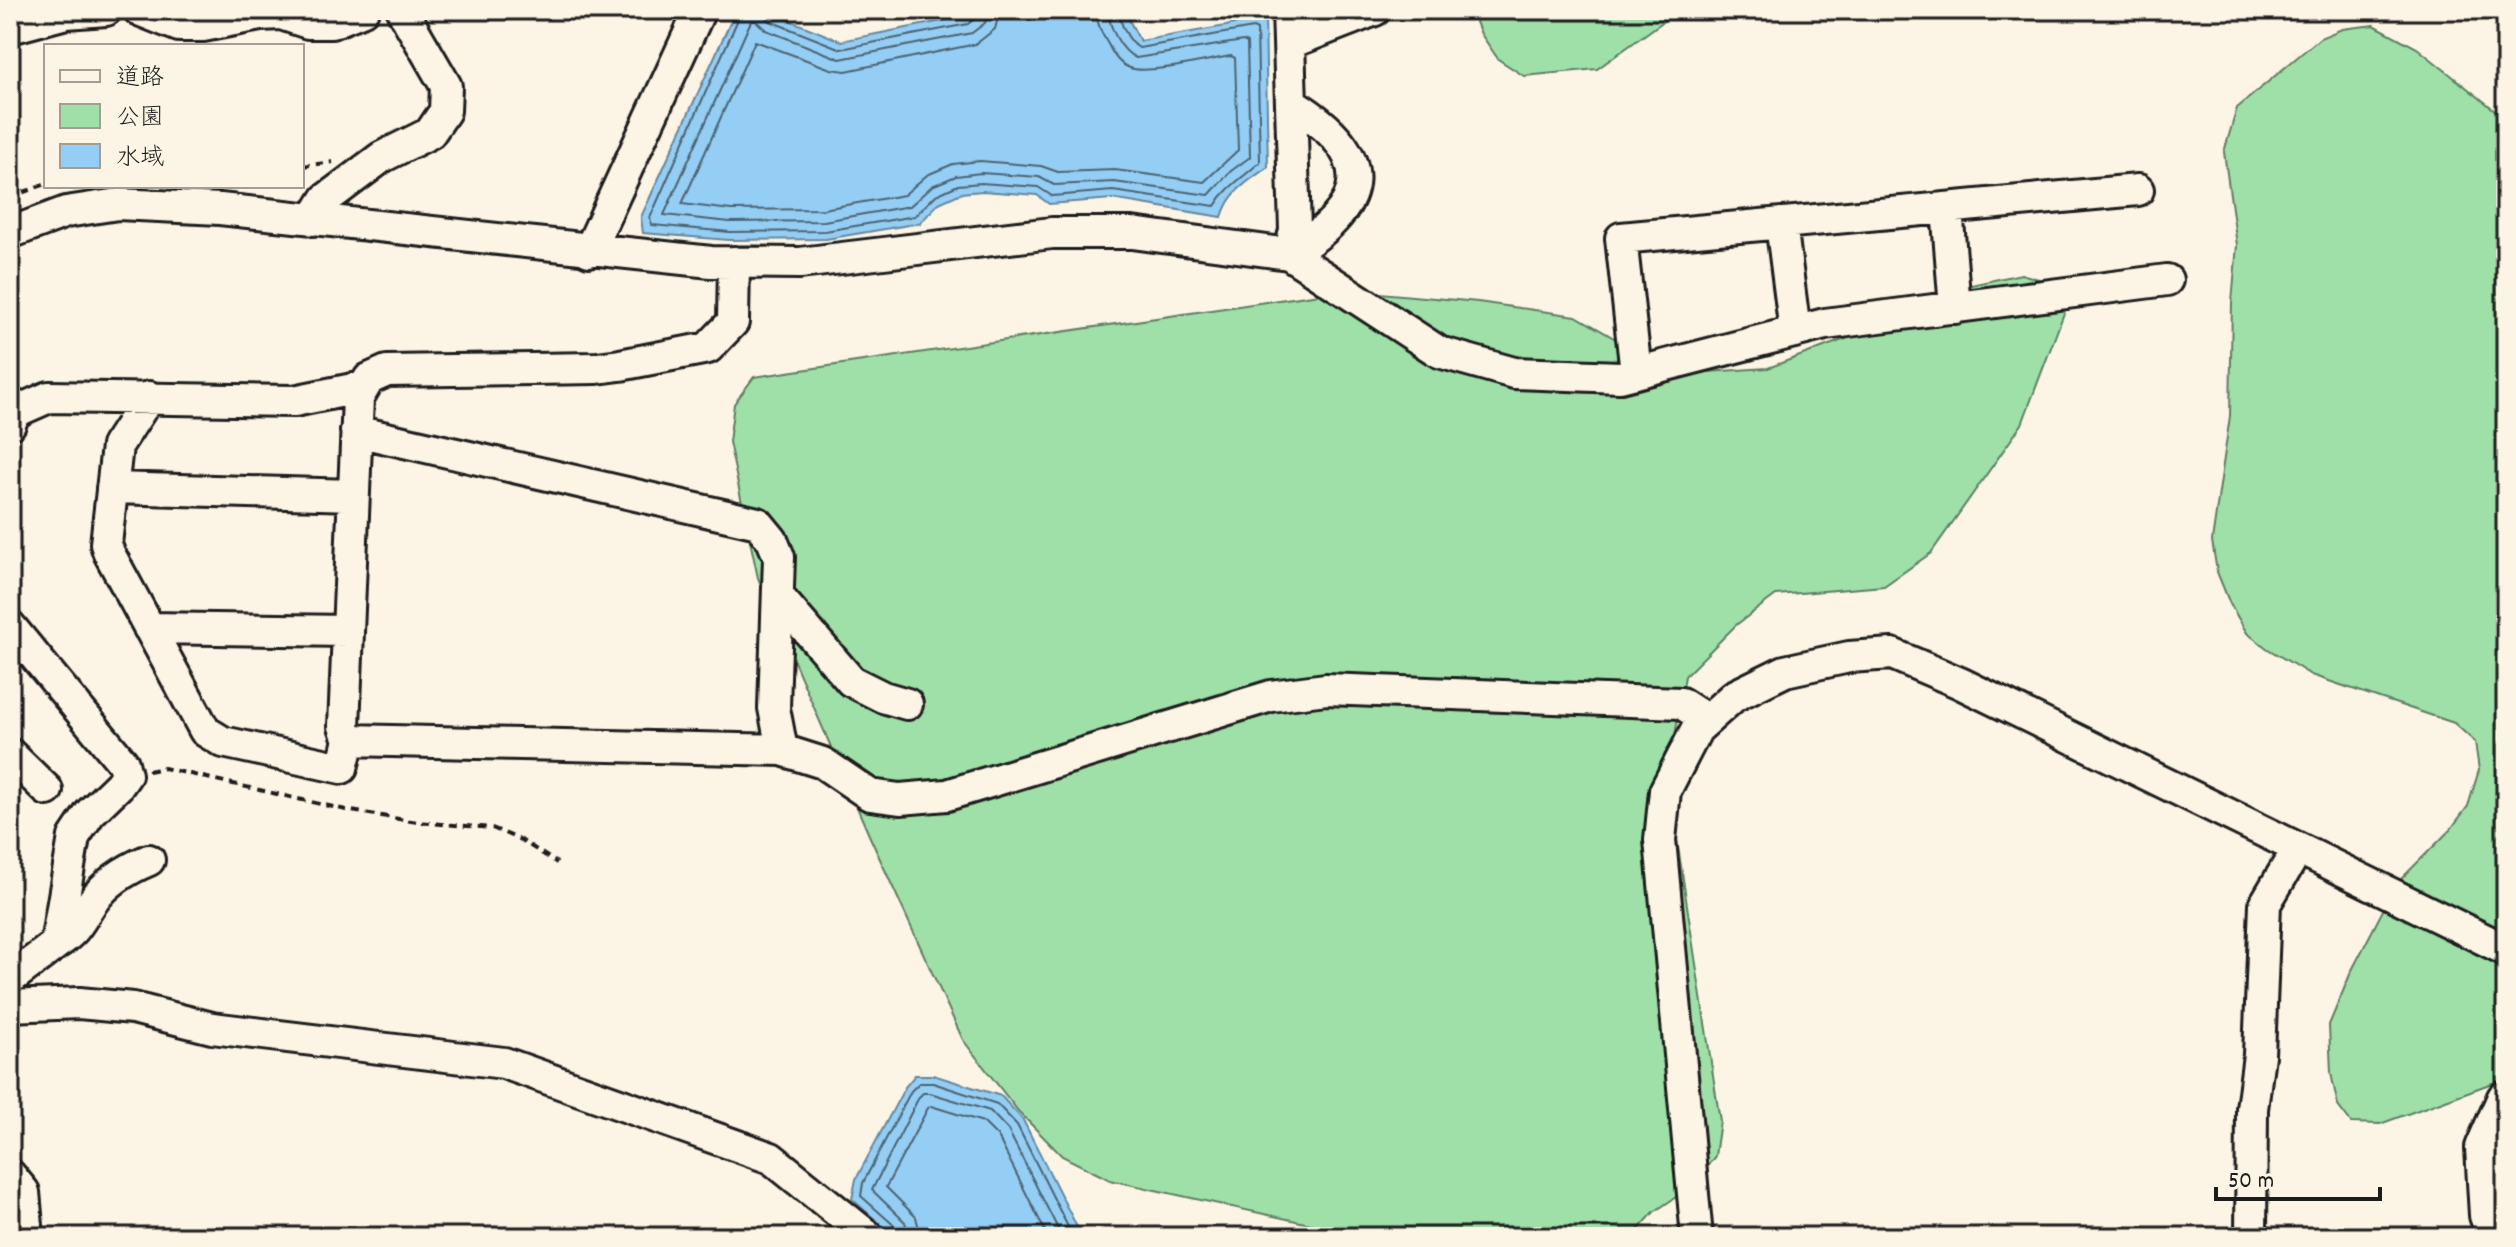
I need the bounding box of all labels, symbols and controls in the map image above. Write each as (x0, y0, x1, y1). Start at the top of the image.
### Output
legend (44, 44, 304, 188)
text: 道路 (116, 62, 164, 96)
text: 公園 (116, 102, 164, 136)
text: 水域 (116, 142, 164, 176)
scale bar (2216, 1151, 2380, 1201)
text: 50 m (2228, 1165, 2274, 1199)

